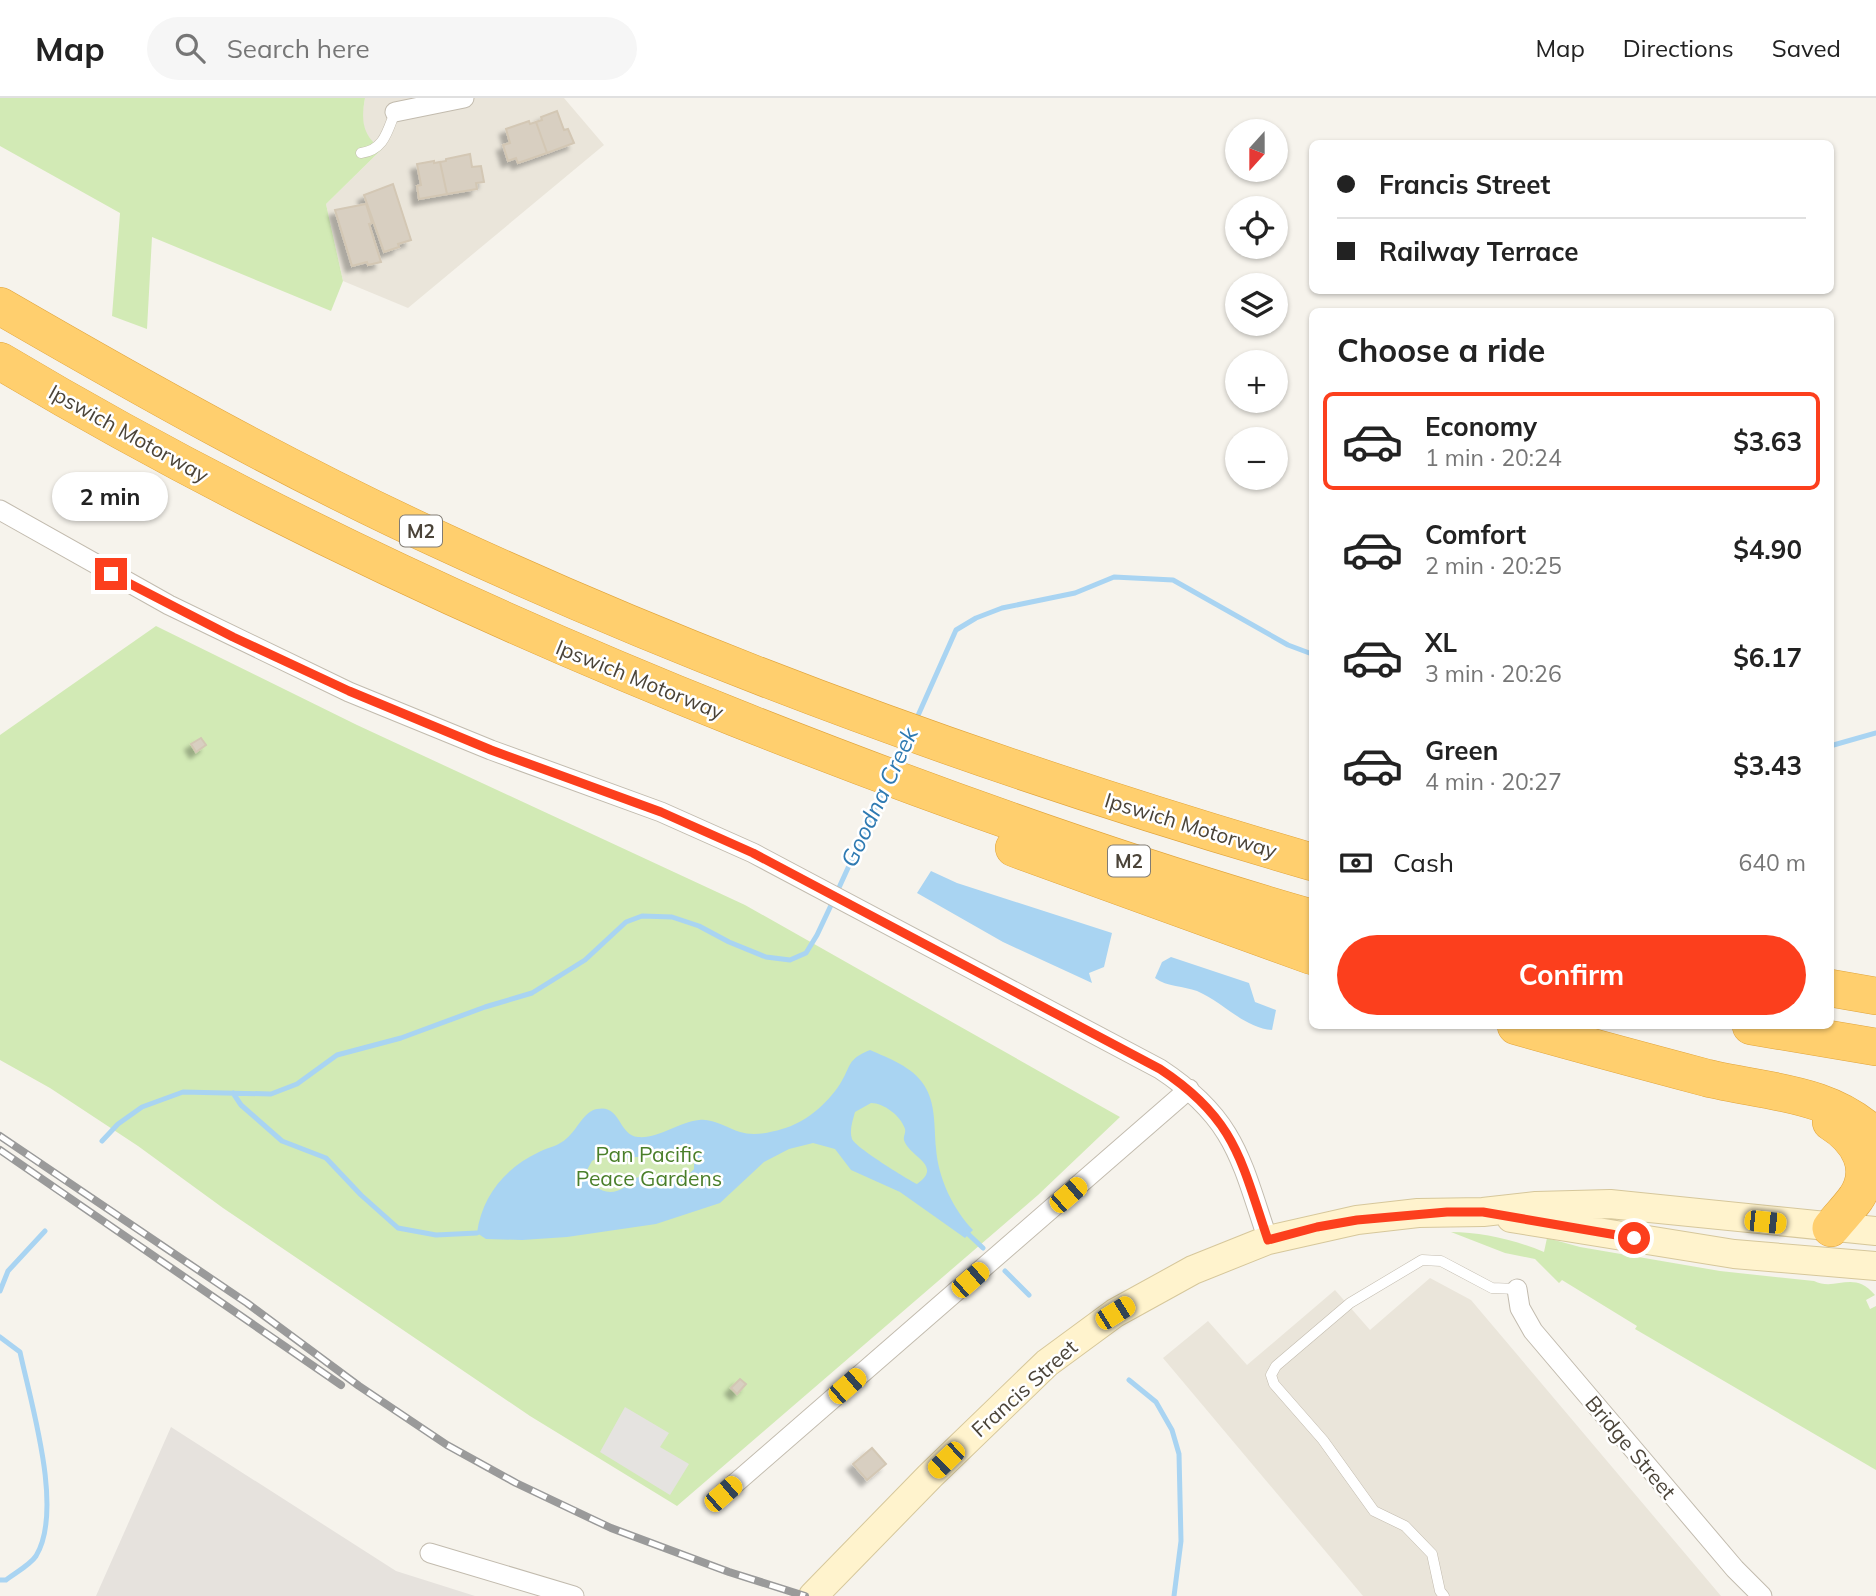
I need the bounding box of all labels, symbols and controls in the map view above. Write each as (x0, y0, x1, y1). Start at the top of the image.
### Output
search box (147, 17, 637, 80)
text: Map (35, 28, 105, 69)
icon: search (171, 29, 209, 67)
text: Search here (227, 32, 370, 65)
text: Map (1535, 33, 1585, 63)
text: Directions (1623, 33, 1734, 63)
text: Saved (1772, 33, 1841, 63)
north arrow (1225, 119, 1288, 182)
map controls (1225, 119, 1288, 490)
text: Francis Street (1379, 168, 1550, 201)
button: locate (1225, 196, 1288, 259)
text: Railway Terrace (1379, 235, 1579, 268)
button: layers (1225, 273, 1288, 336)
text: Choose a ride (1337, 330, 1545, 370)
button: + (1225, 350, 1288, 413)
street label: Ipswich Motorway (45, 378, 213, 488)
icon: car (1341, 410, 1404, 473)
text: Economy (1425, 410, 1537, 443)
text: $3.63 (1733, 425, 1802, 458)
button: − (1225, 427, 1288, 490)
text: 1 min · 20:24 (1425, 443, 1562, 472)
callout: 2 min (53, 472, 169, 522)
text: 2 min (80, 482, 140, 511)
road number: M2 (400, 516, 442, 546)
icon: car (1341, 518, 1404, 581)
text: Comfort (1425, 518, 1526, 551)
text: $4.90 (1733, 533, 1802, 566)
text: 2 min · 20:25 (1425, 551, 1562, 580)
route end (95, 558, 127, 590)
icon: car (1341, 626, 1404, 689)
text: XL (1425, 626, 1457, 659)
street label: Ipswich Motorway (552, 633, 728, 725)
text: $6.17 (1733, 641, 1802, 674)
text: 3 min · 20:26 (1425, 659, 1562, 688)
water label: Goodna Creek (834, 721, 925, 872)
icon: car (1341, 734, 1404, 797)
text: Green (1425, 734, 1498, 767)
text: $3.43 (1733, 749, 1802, 782)
text: 4 min · 20:27 (1425, 767, 1562, 796)
street label: Ipswich Motorway (1102, 786, 1280, 864)
icon: cash (1337, 844, 1375, 882)
road number: M2 (1108, 846, 1150, 876)
text: Cash (1393, 846, 1454, 879)
text: 640 m (1738, 848, 1806, 877)
button: Confirm (1337, 935, 1806, 1015)
park label: Pan Pacific Peace Gardens (576, 1141, 722, 1191)
car (1046, 1173, 1091, 1217)
car (1744, 1209, 1787, 1235)
route start (1618, 1222, 1650, 1254)
car (948, 1258, 993, 1302)
car (1092, 1293, 1139, 1333)
street label: Francis Street (966, 1334, 1082, 1442)
car (825, 1364, 870, 1408)
street label: Bridge Street (1580, 1390, 1682, 1504)
car (924, 1438, 969, 1482)
car (701, 1472, 746, 1516)

